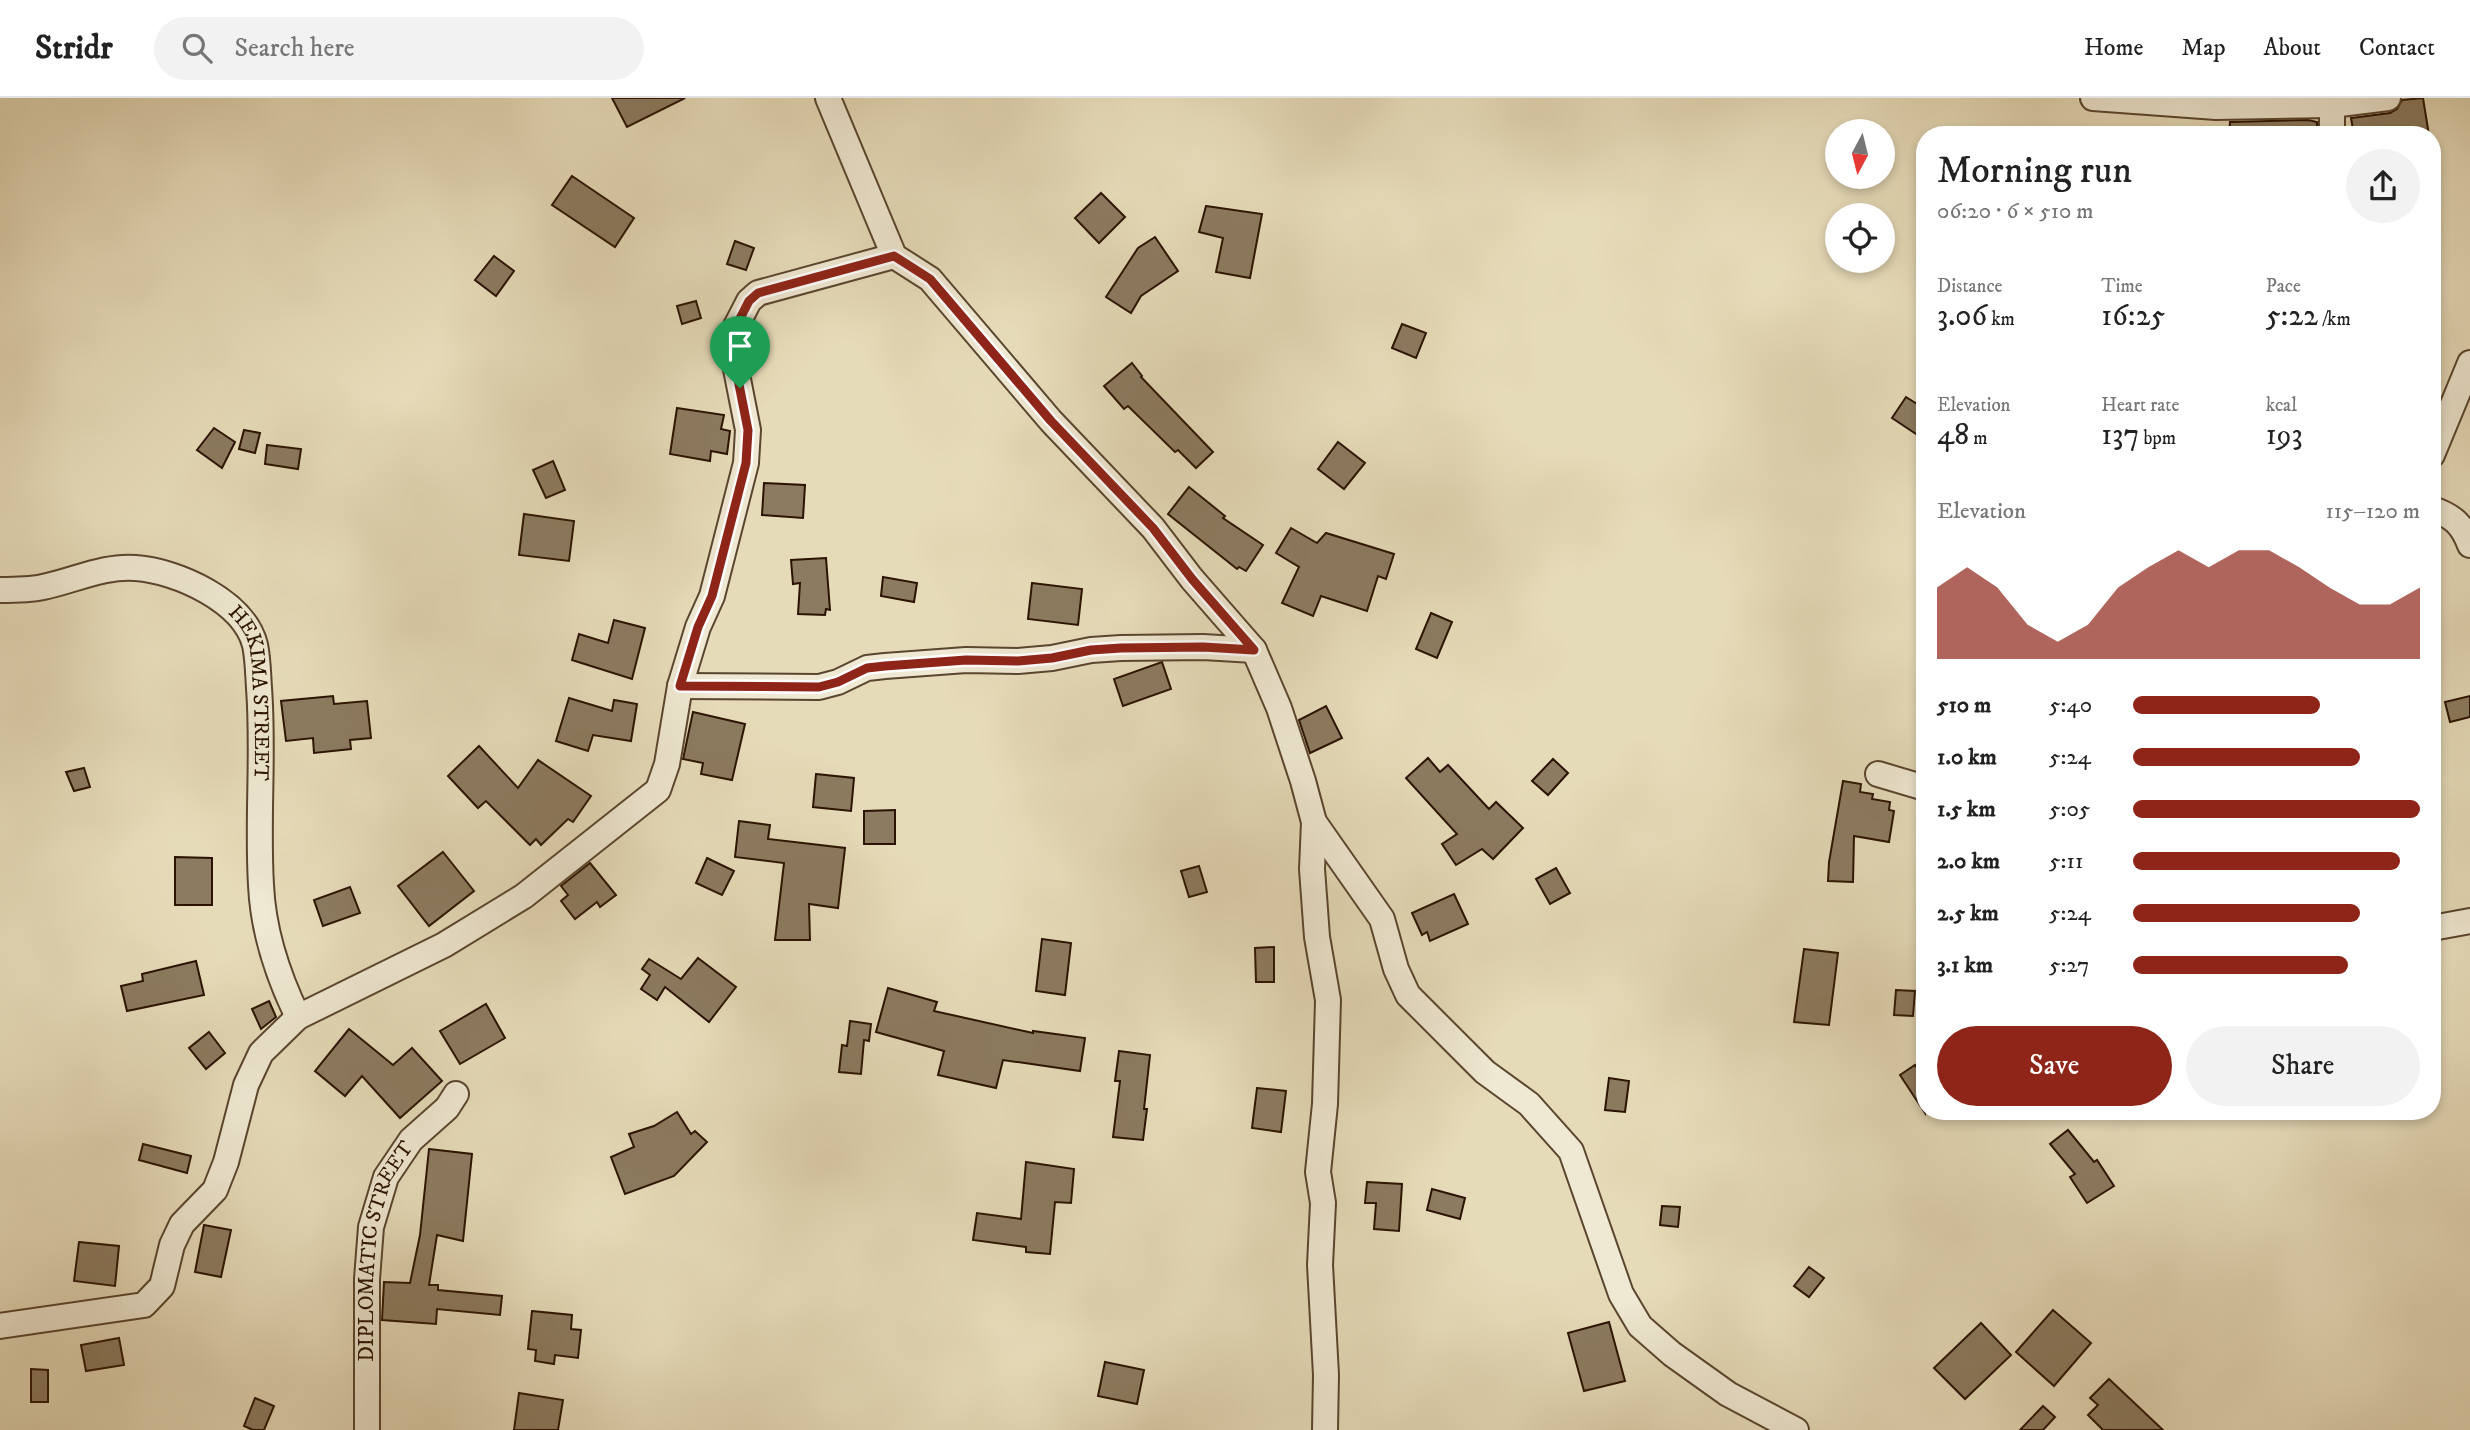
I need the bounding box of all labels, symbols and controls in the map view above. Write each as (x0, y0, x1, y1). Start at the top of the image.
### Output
search box (154, 17, 644, 80)
text: Stridr (35, 28, 112, 69)
icon: search (178, 29, 216, 67)
text: Search here (234, 32, 355, 65)
text: Home (2084, 33, 2143, 63)
text: Map (2181, 33, 2226, 63)
text: About (2264, 33, 2321, 63)
text: Contact (2359, 33, 2435, 63)
north arrow (1825, 119, 1895, 189)
map controls (1825, 119, 1895, 273)
text: Morning run (1937, 147, 2132, 195)
button: share (2346, 149, 2420, 223)
text: 06:20 · 6 × 510 m (1937, 197, 2094, 226)
button: locate (1825, 203, 1895, 273)
text: Distance (1937, 275, 2002, 298)
text: Time (2101, 275, 2143, 298)
text: Pace (2266, 275, 2301, 298)
text: 3.06 (1937, 298, 1987, 335)
text: 16:25 (2101, 298, 2165, 335)
text: 5:22 (2266, 298, 2318, 335)
text: km (1987, 308, 2015, 331)
text: /km (2318, 308, 2351, 331)
pin (710, 316, 770, 388)
icon: arrive (721, 327, 759, 365)
text: Elevation (1937, 394, 2011, 417)
text: Heart rate (2101, 394, 2179, 417)
text: kcal (2266, 394, 2297, 417)
text: 48 (1937, 417, 1969, 454)
text: 137 (2101, 417, 2139, 454)
text: 193 (2266, 417, 2303, 454)
text: m (1969, 427, 1988, 450)
text: bpm (2139, 427, 2176, 450)
text: Elevation (1937, 497, 2026, 526)
text: 115–120 m (2325, 497, 2420, 526)
street label: HEKIMA STREET (222, 600, 274, 781)
text: 510 m (1937, 691, 1991, 720)
text: 5:40 (2049, 691, 2092, 720)
text: 1.0 km (1937, 743, 1997, 772)
text: 5:24 (2049, 743, 2091, 772)
text: 1.5 km (1937, 795, 1996, 824)
text: 5:05 (2049, 795, 2090, 824)
text: 2.0 km (1937, 847, 2000, 876)
text: 5:11 (2049, 847, 2083, 876)
text: 2.5 km (1937, 899, 1999, 928)
text: 5:24 (2049, 899, 2091, 928)
text: 3.1 km (1937, 951, 1993, 980)
text: 5:27 (2049, 951, 2089, 980)
button: Save (1937, 1026, 2172, 1106)
button: Share (2186, 1026, 2420, 1106)
street label: DIPLOMATIC STREET (354, 1136, 419, 1362)

